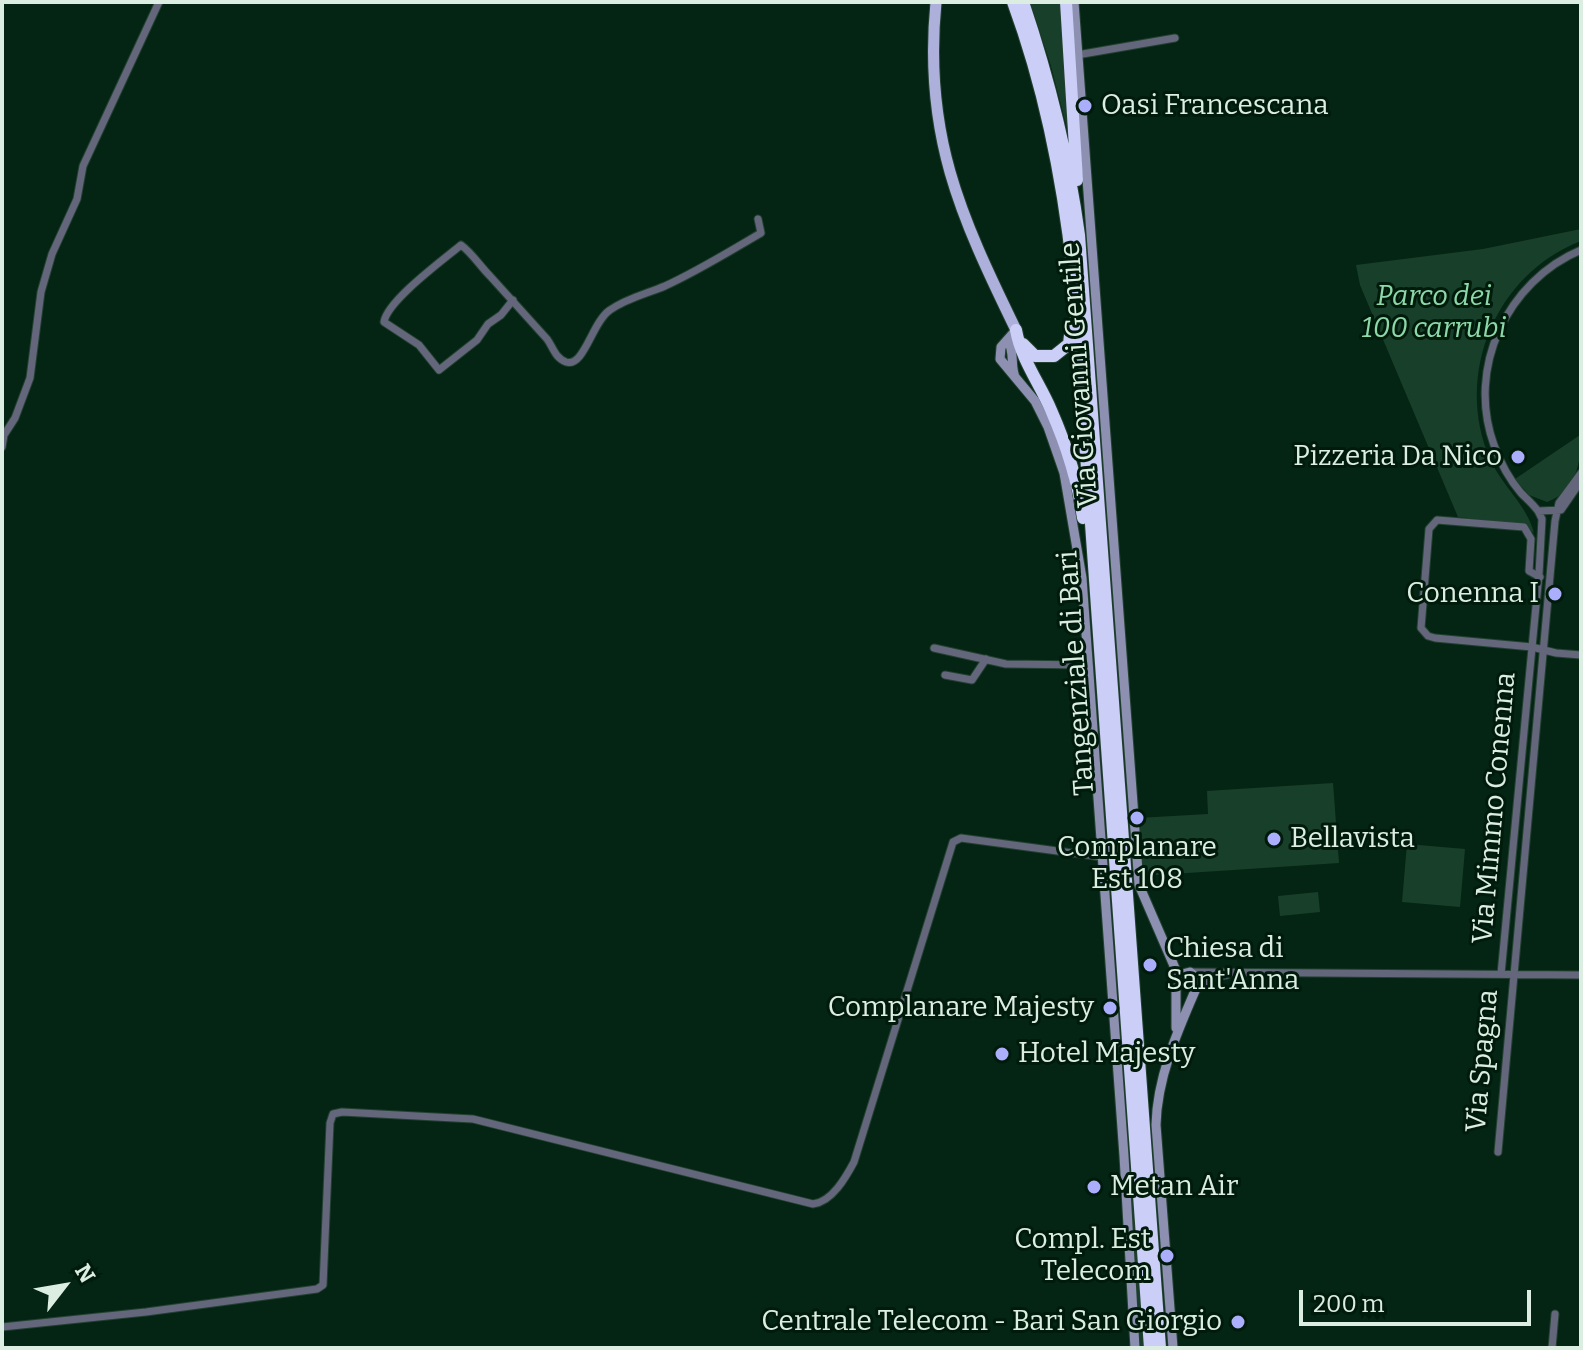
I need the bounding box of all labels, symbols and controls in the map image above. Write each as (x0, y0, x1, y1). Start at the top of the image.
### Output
place label: Oasi Francescana (1101, 89, 1328, 123)
marker: Oasi Francescana (1076, 97, 1094, 115)
street label: Via Giovanni Gentile (1054, 241, 1106, 509)
park label: Parco dei 100 carrubi (1362, 280, 1506, 346)
place label: Pizzeria Da Nico (1293, 440, 1502, 474)
marker: Pizzeria Da Nico (1509, 448, 1527, 466)
street label: Tangenziale di Bari (1052, 549, 1102, 797)
place label: Conenna I (1406, 577, 1539, 611)
marker: Conenna I (1546, 585, 1564, 603)
street label: Via Mimmo Conenna (1466, 671, 1524, 945)
marker: Complanare Est 108 (1128, 809, 1146, 827)
place label: Bellavista (1290, 822, 1415, 856)
marker: Bellavista (1265, 830, 1283, 848)
place label: Complanare Est 108 (1057, 831, 1217, 897)
place label: Chiesa di Sant'Anna (1166, 932, 1299, 998)
marker: Chiesa di Sant'Anna (1141, 956, 1159, 974)
street label: Via Spagna (1460, 988, 1506, 1134)
place label: Complanare Majesty (828, 991, 1094, 1025)
marker: Complanare Majesty (1101, 999, 1119, 1017)
place label: Hotel Majesty (1018, 1037, 1195, 1071)
marker: Hotel Majesty (993, 1045, 1011, 1063)
place label: Metan Air (1110, 1170, 1238, 1204)
marker: Metan Air (1085, 1178, 1103, 1196)
place label: Compl. Est Telecom (1014, 1223, 1151, 1289)
north arrow (24, 1246, 104, 1326)
marker: Compl. Est Telecom (1158, 1247, 1176, 1265)
text: N (69, 1259, 101, 1288)
scale bar (1303, 1274, 1535, 1324)
text: 200 m (1313, 1290, 1385, 1318)
place label: Centrale Telecom - Bari San Giorgio (761, 1305, 1222, 1339)
marker: Centrale Telecom - Bari San Giorgio (1229, 1313, 1247, 1331)

